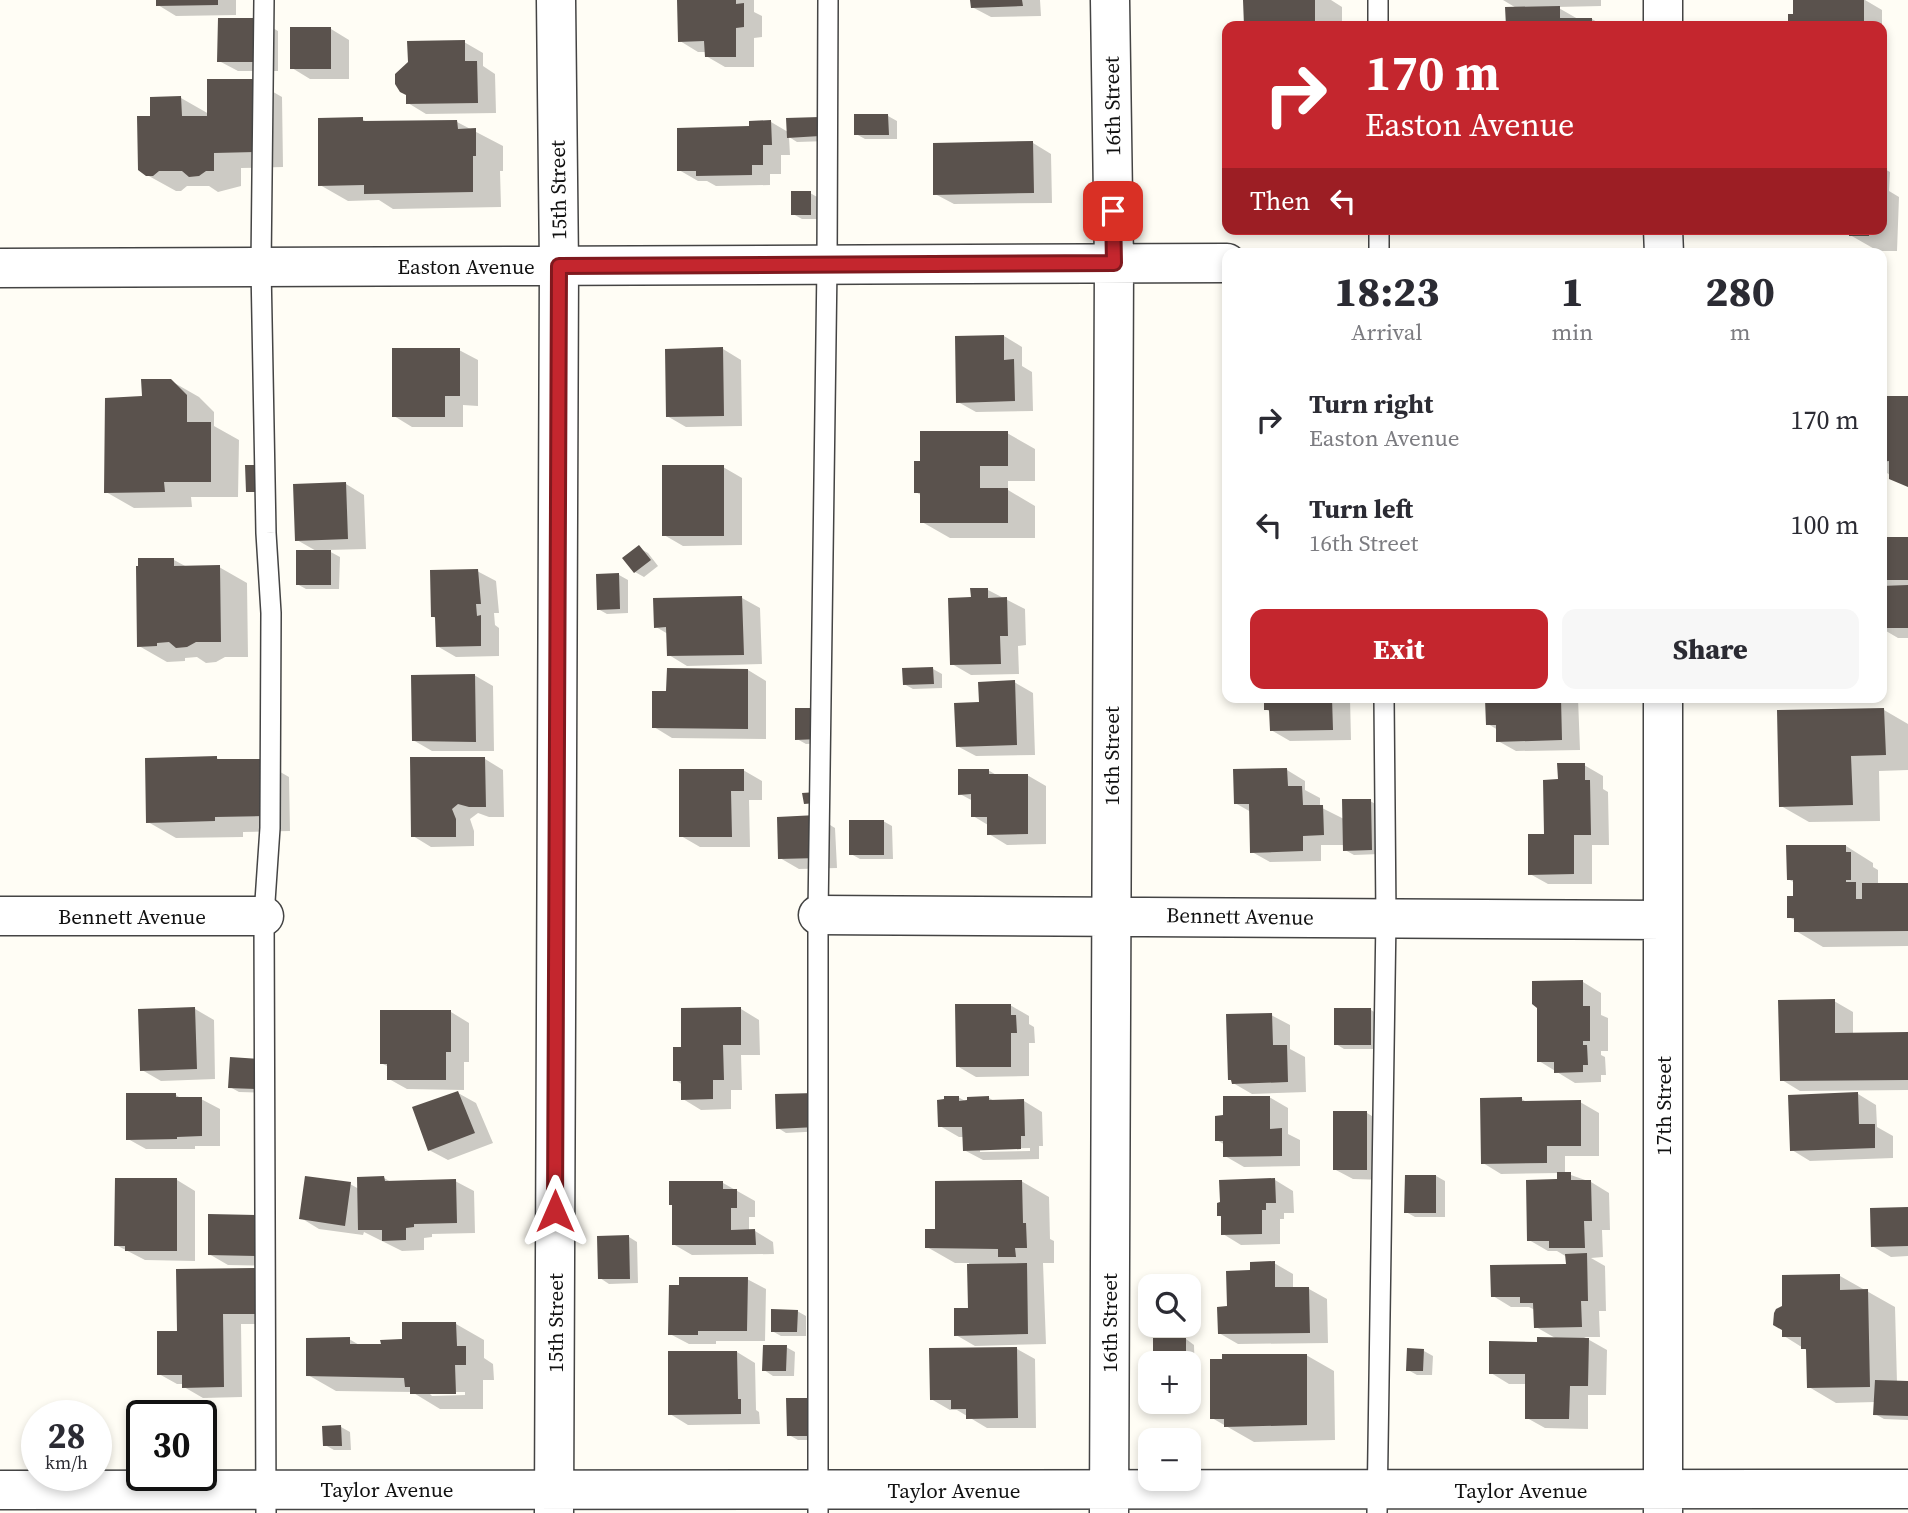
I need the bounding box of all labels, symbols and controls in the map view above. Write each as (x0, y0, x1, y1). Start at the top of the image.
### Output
text: 170 m (1365, 39, 1500, 106)
icon: right (1250, 49, 1341, 140)
street label: 16th Street (1097, 56, 1127, 156)
text: Easton Avenue (1365, 103, 1574, 147)
street label: 15th Street (543, 140, 573, 240)
pin (1083, 181, 1143, 241)
icon: left (1324, 182, 1362, 220)
text: Then (1250, 183, 1310, 219)
icon: arrive (1094, 192, 1132, 230)
street label: Easton Avenue (397, 252, 535, 281)
text: 18:23 (1334, 262, 1439, 320)
text: 1 (1561, 262, 1584, 320)
text: 280 (1705, 262, 1775, 320)
text: Arrival (1351, 316, 1422, 348)
text: min (1552, 316, 1593, 348)
text: m (1730, 316, 1750, 348)
text: Turn right (1309, 386, 1433, 422)
icon: right (1250, 401, 1288, 439)
text: 170 m (1791, 402, 1859, 438)
text: Easton Avenue (1309, 422, 1459, 454)
text: Turn left (1309, 491, 1413, 527)
icon: left (1250, 506, 1288, 544)
text: 100 m (1791, 507, 1859, 543)
text: 16th Street (1309, 527, 1418, 559)
button: Exit (1250, 609, 1548, 689)
button: Share (1562, 609, 1859, 689)
street label: 16th Street (1097, 706, 1126, 806)
street label: Bennett Avenue (1166, 900, 1314, 932)
street label: Bennett Avenue (58, 902, 206, 931)
street label: 17th Street (1649, 1056, 1678, 1156)
position arrow (518, 1174, 592, 1248)
street label: 15th Street (541, 1273, 570, 1373)
street label: 16th Street (1095, 1273, 1124, 1373)
map controls (1138, 1274, 1201, 1491)
button: search (1138, 1274, 1201, 1337)
button: + (1138, 1351, 1201, 1414)
speed limit sign: 30 (126, 1400, 217, 1491)
text: 28 (48, 1412, 85, 1460)
button: − (1138, 1428, 1201, 1491)
text: km/h (45, 1450, 88, 1475)
street label: Taylor Avenue (320, 1475, 454, 1504)
street label: Taylor Avenue (887, 1476, 1021, 1505)
street label: Taylor Avenue (1454, 1476, 1588, 1505)

